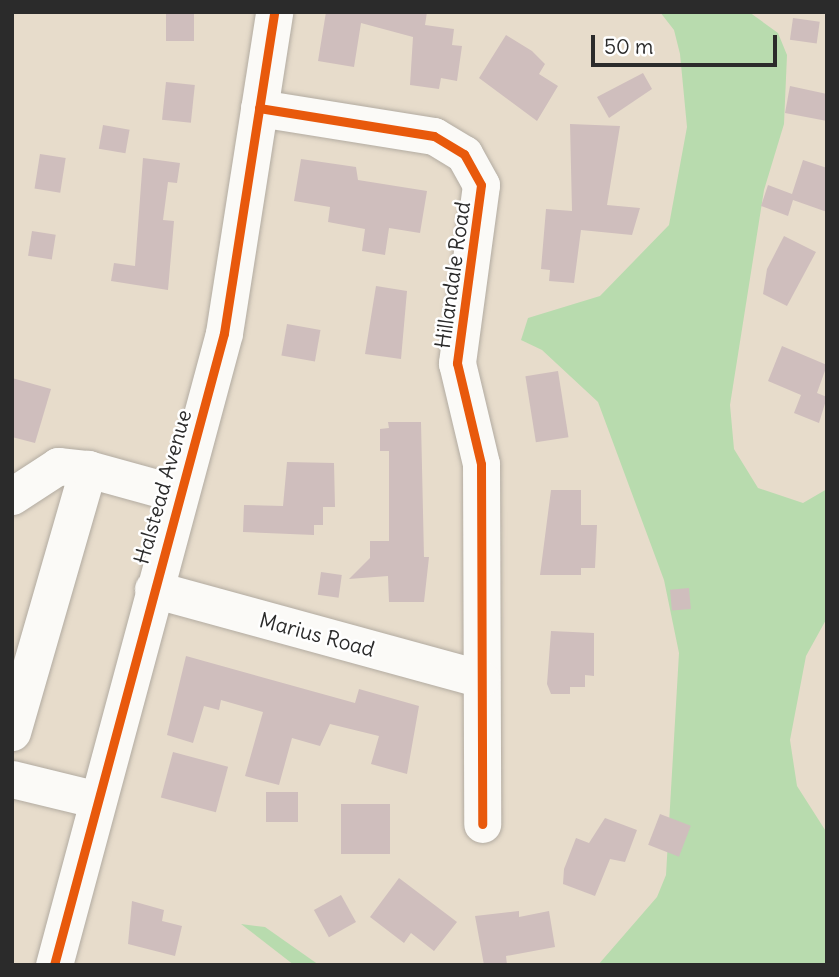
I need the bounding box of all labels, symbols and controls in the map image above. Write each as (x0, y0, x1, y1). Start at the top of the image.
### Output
scale bar (594, 21, 780, 65)
text: 50 m (604, 33, 653, 60)
street label: Hillandale Road (430, 200, 476, 350)
street label: Halstead Avenue (129, 407, 197, 567)
street label: Marius Road (257, 608, 377, 662)

